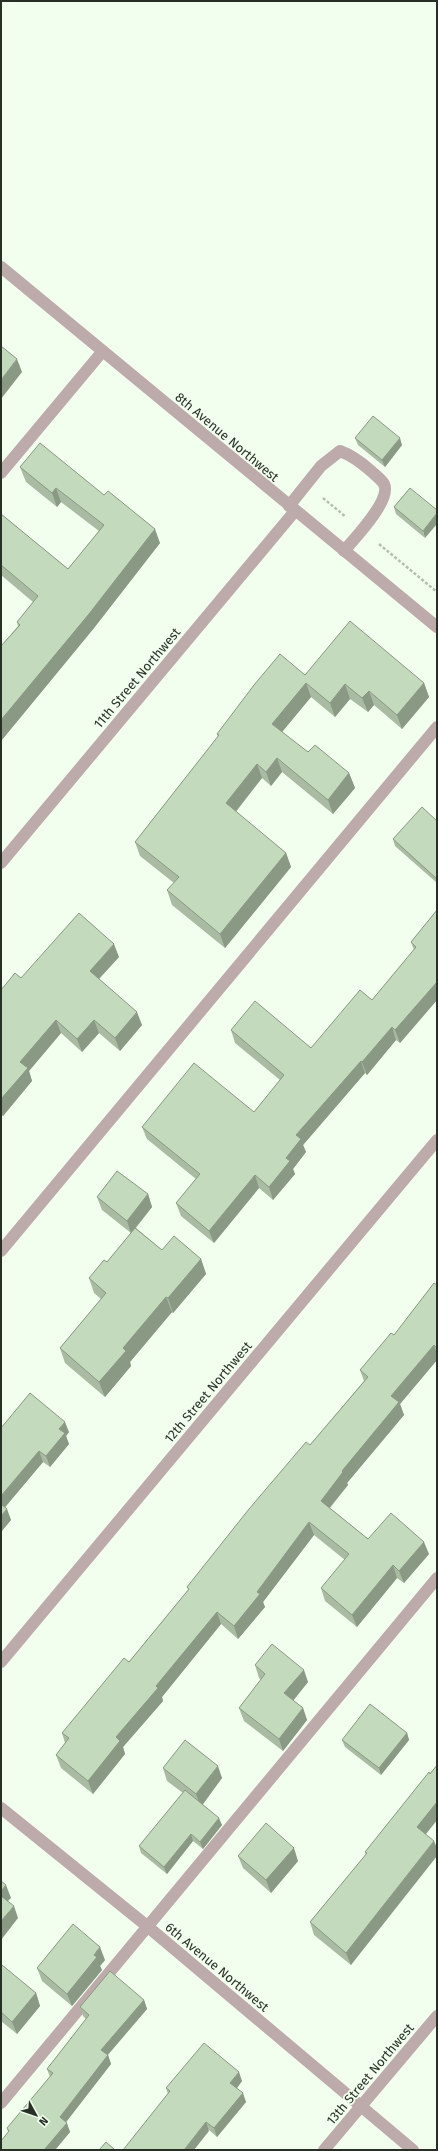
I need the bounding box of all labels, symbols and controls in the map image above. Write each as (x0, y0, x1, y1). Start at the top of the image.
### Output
street label: 8th Avenue Northwest (172, 389, 282, 485)
street label: 11th Street Northwest (91, 624, 184, 731)
street label: 12th Street Northwest (161, 1338, 255, 1446)
street label: 6th Avenue Northwest (162, 1919, 272, 2015)
street label: 13th Street Northwest (323, 2020, 417, 2128)
north arrow (16, 2095, 56, 2135)
text: N (36, 2114, 51, 2128)

